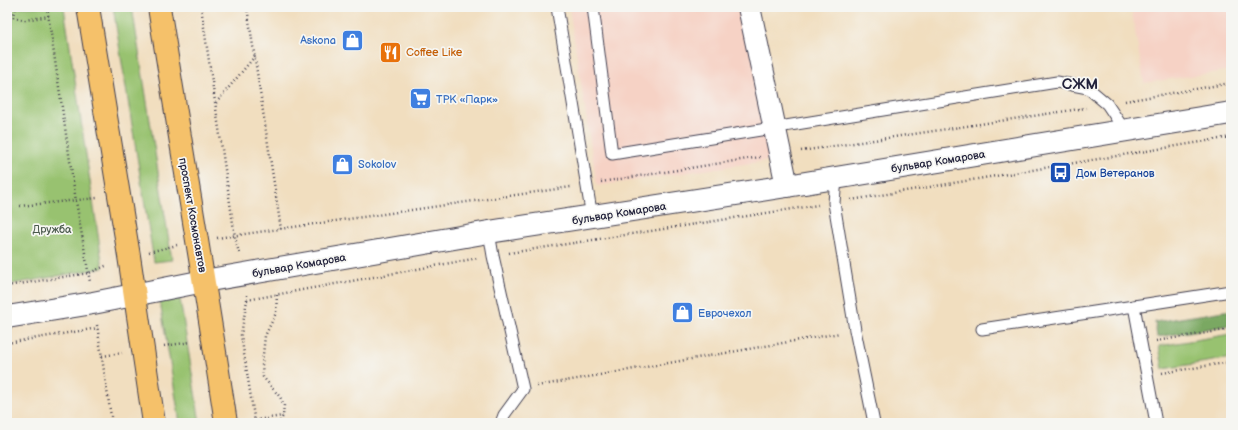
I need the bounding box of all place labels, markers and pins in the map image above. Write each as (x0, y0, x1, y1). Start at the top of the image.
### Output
shop icon: Askona (339, 27, 365, 53)
place label: Askona (300, 34, 336, 47)
restaurant icon: Coffee Like (378, 39, 404, 65)
place label: Coffee Like (406, 46, 463, 59)
supermarket icon: ТРК «Парк» (408, 86, 434, 112)
place label: ТРК «Парк» (436, 93, 498, 106)
shop icon: Sokolov (329, 151, 355, 177)
place label: Sokolov (358, 158, 397, 171)
bus stop icon: Дом Ветеранов (1048, 160, 1074, 186)
place label: Дом Ветеранов (1076, 167, 1155, 180)
shop icon: Еврочехол (670, 300, 696, 326)
place label: Еврочехол (698, 307, 751, 320)

